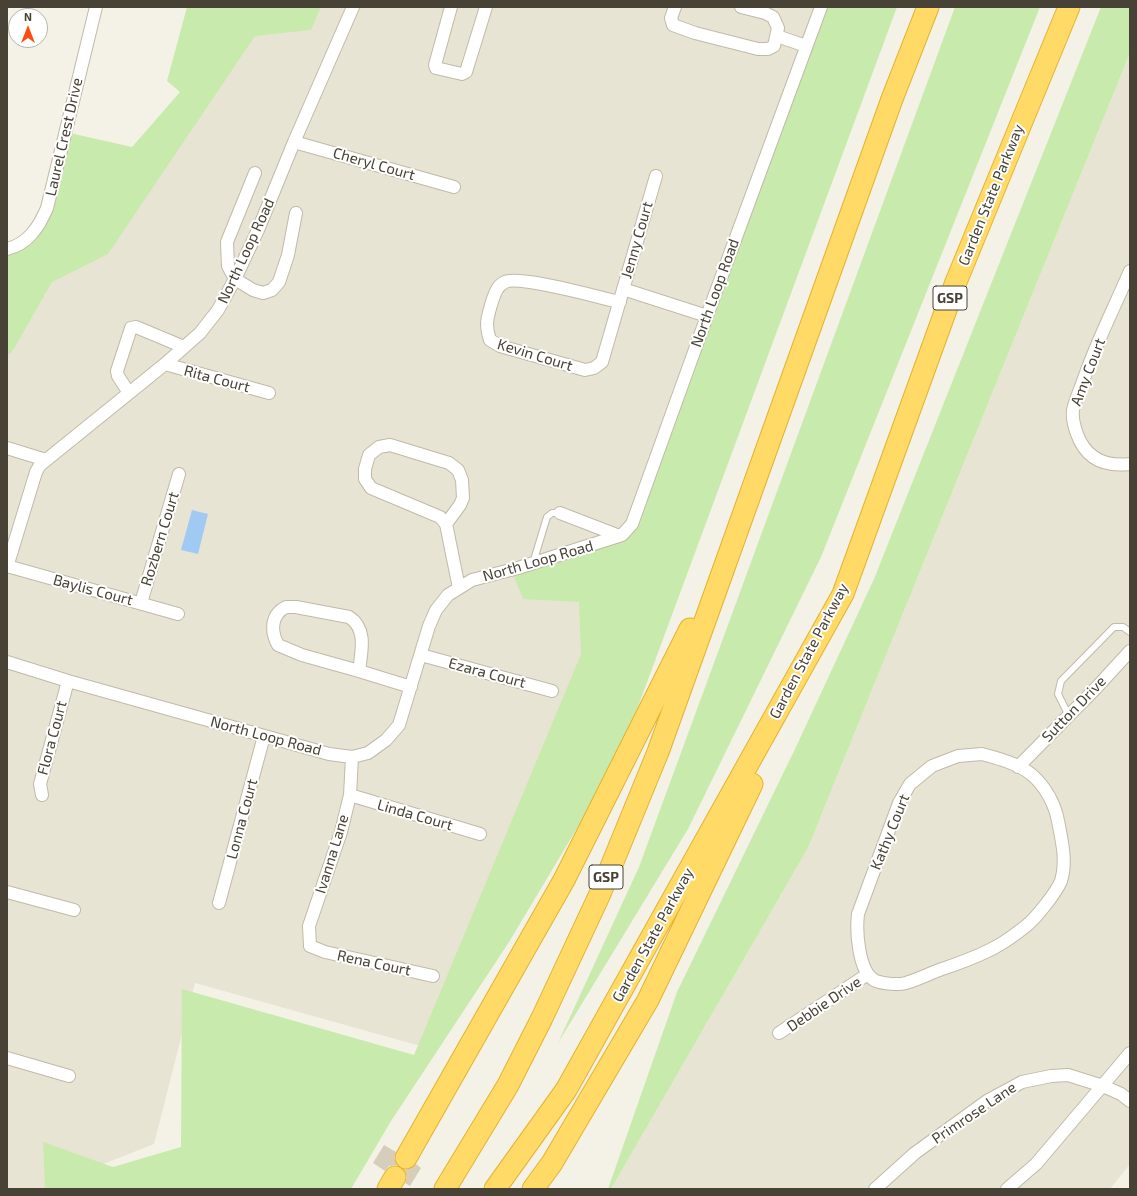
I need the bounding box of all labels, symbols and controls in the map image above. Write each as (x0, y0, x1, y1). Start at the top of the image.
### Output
north arrow (8, 8, 48, 48)
text: N (24, 10, 32, 23)
street label: Laurel Crest Drive (42, 76, 86, 198)
street label: Garden State Parkway (954, 122, 1028, 268)
street label: Cheryl Court (331, 144, 417, 184)
street label: North Loop Road (214, 195, 278, 307)
street label: Jenny Court (617, 199, 657, 281)
street label: North Loop Road (687, 236, 743, 350)
road number: GSP (933, 286, 967, 310)
street label: Kevin Court (495, 335, 575, 375)
street label: Amy Court (1067, 336, 1109, 408)
street label: Rita Court (182, 362, 252, 396)
street label: Rozbern Court (137, 490, 183, 588)
street label: North Loop Road (481, 537, 595, 585)
street label: Baylis Court (51, 571, 135, 609)
street label: Garden State Parkway (766, 580, 852, 722)
street label: Ezara Court (446, 654, 528, 692)
street label: Sutton Drive (1038, 672, 1110, 746)
street label: Flora Court (33, 699, 71, 777)
street label: North Loop Road (209, 713, 323, 759)
street label: Lonna Court (223, 777, 261, 861)
street label: Kathy Court (867, 791, 913, 873)
street label: Linda Court (375, 796, 455, 834)
street label: Ivanna Lane (311, 812, 353, 896)
road number: GSP (589, 865, 623, 889)
street label: Garden State Parkway (609, 865, 697, 1005)
street label: Rena Court (335, 946, 413, 980)
street label: Debbie Drive (783, 973, 865, 1035)
street label: Primrose Lane (928, 1078, 1020, 1148)

